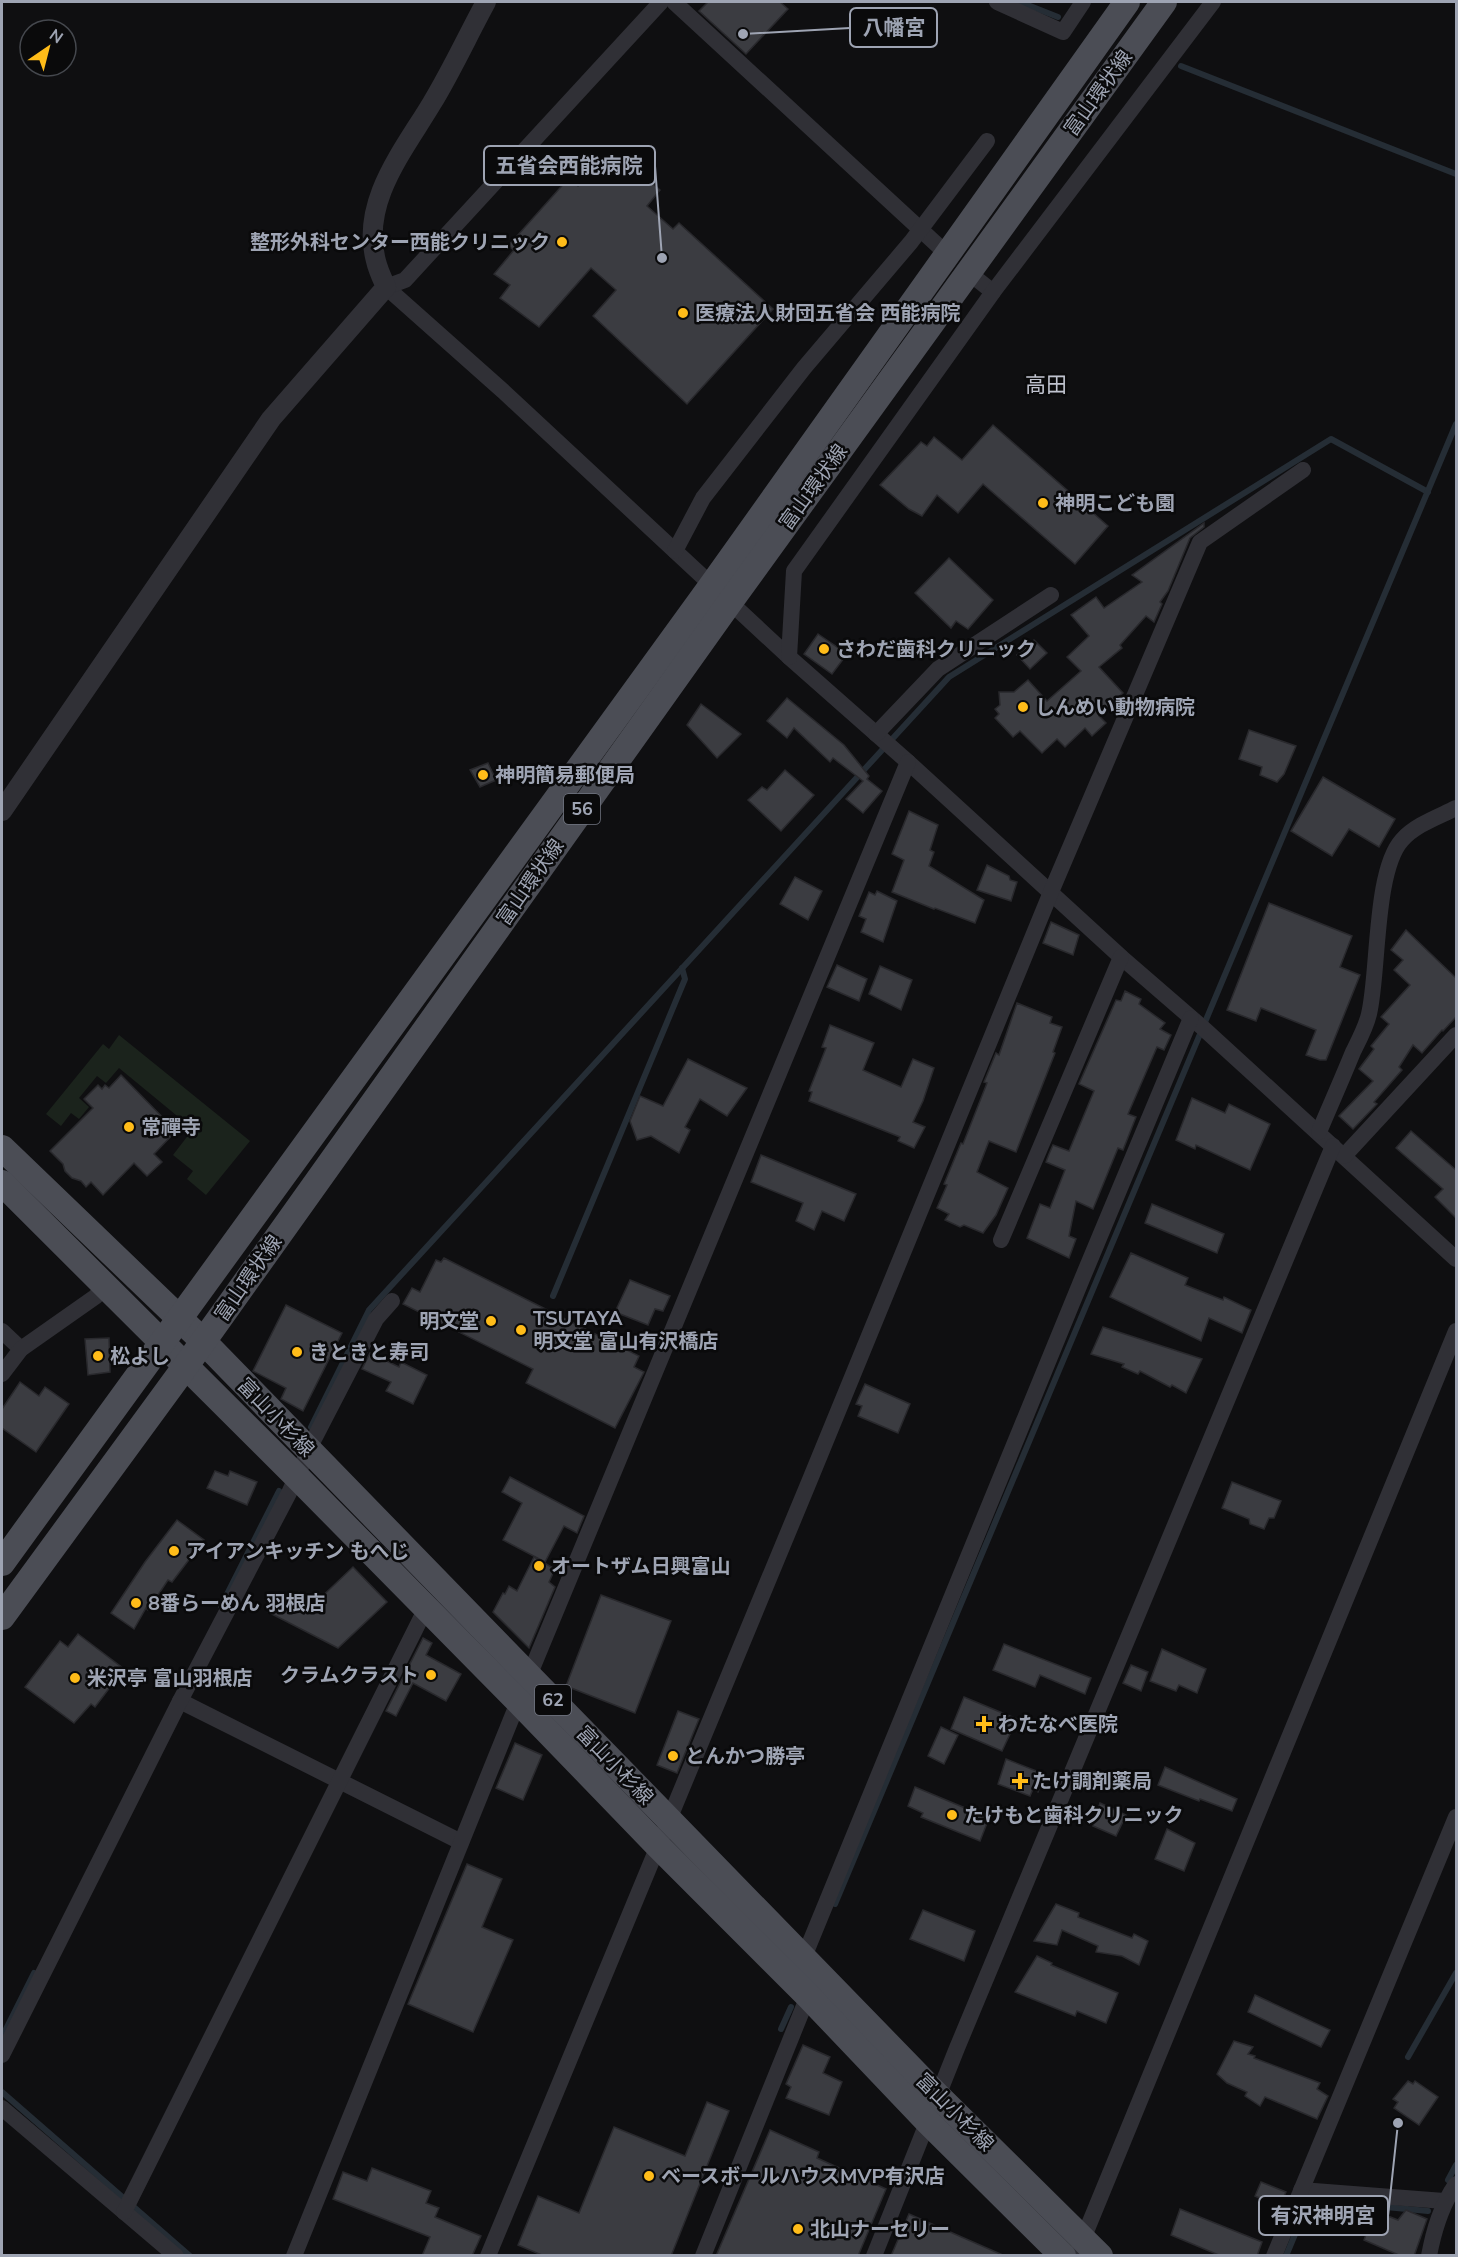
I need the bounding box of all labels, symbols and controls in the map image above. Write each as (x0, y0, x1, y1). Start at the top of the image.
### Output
callout: 八幡宮 (850, 8, 937, 47)
text: 八幡宮 (863, 14, 926, 42)
north arrow (18, 18, 78, 78)
text: N (45, 24, 67, 49)
street label: 富山環状線 (1058, 45, 1139, 142)
callout: 五省会西能病院 (484, 146, 655, 185)
text: 五省会西能病院 (496, 152, 643, 180)
place label: 整形外科センター西能クリニック (250, 229, 550, 256)
marker: 整形外科センター西能クリニック (555, 235, 569, 249)
place label: 医療法人財団五省会 西能病院 (695, 300, 960, 327)
marker: 医療法人財団五省会 西能病院 (676, 306, 690, 320)
district label: 高田 (1025, 371, 1067, 399)
street label: 富山環状線 (773, 439, 854, 536)
place label: 神明こども園 (1055, 490, 1175, 517)
marker: 神明こども園 (1036, 496, 1050, 510)
place label: さわだ歯科クリニック (836, 636, 1036, 663)
marker: さわだ歯科クリニック (817, 642, 831, 656)
place label: しんめい動物病院 (1035, 694, 1195, 721)
marker: しんめい動物病院 (1016, 700, 1030, 714)
place label: 神明簡易郵便局 (495, 762, 635, 789)
marker: 神明簡易郵便局 (476, 768, 490, 782)
road number: 56 (564, 794, 600, 824)
street label: 富山環状線 (491, 834, 570, 931)
place label: 常禪寺 (141, 1114, 201, 1141)
marker: 常禪寺 (122, 1120, 136, 1134)
street label: 富山環状線 (209, 1230, 288, 1327)
place label: TSUTAYA 明文堂 富山有沢橋店 (533, 1305, 718, 1355)
place label: 明文堂 (419, 1308, 479, 1335)
marker: 明文堂 (484, 1314, 498, 1328)
marker: TSUTAYA 明文堂 富山有沢橋店 (514, 1323, 528, 1337)
place label: きときと寿司 (309, 1339, 429, 1366)
place label: 松よし (110, 1343, 170, 1370)
marker: きときと寿司 (290, 1345, 304, 1359)
marker: 松よし (91, 1349, 105, 1363)
street label: 富山小杉線 (231, 1372, 320, 1463)
place label: アイアンキッチン もへじ (186, 1538, 410, 1565)
marker: アイアンキッチン もへじ (167, 1544, 181, 1558)
place label: オートザム日興富山 (551, 1553, 731, 1580)
marker: オートザム日興富山 (532, 1559, 546, 1573)
place label: 8番らーめん 羽根店 (148, 1590, 325, 1617)
marker: 8番らーめん 羽根店 (129, 1596, 143, 1610)
place label: クラムクラスト (280, 1662, 419, 1689)
place label: 米沢亭 富山羽根店 (87, 1665, 252, 1692)
marker: クラムクラスト (424, 1668, 438, 1682)
marker: 米沢亭 富山羽根店 (68, 1671, 82, 1685)
road number: 62 (535, 1685, 571, 1715)
place label: わたなべ医院 (998, 1711, 1118, 1738)
marker: わたなべ医院 (975, 1715, 993, 1733)
street label: 富山小杉線 (570, 1720, 659, 1811)
place label: とんかつ勝亭 (685, 1743, 805, 1770)
marker: とんかつ勝亭 (666, 1749, 680, 1763)
place label: たけ調剤薬局 (1032, 1768, 1152, 1795)
marker: たけ調剤薬局 (1013, 1774, 1027, 1788)
place label: たけもと歯科クリニック (964, 1802, 1184, 1829)
marker: たけもと歯科クリニック (945, 1808, 959, 1822)
street label: 富山小杉線 (910, 2067, 1000, 2157)
place label: ベースボールハウスMVP有沢店 (661, 2163, 945, 2190)
marker: ベースボールハウスMVP有沢店 (642, 2169, 656, 2183)
callout: 有沢神明宮 (1259, 2196, 1388, 2235)
text: 有沢神明宮 (1271, 2202, 1376, 2230)
place label: 北山ナーセリー (810, 2216, 950, 2243)
marker: 北山ナーセリー (791, 2222, 805, 2236)

